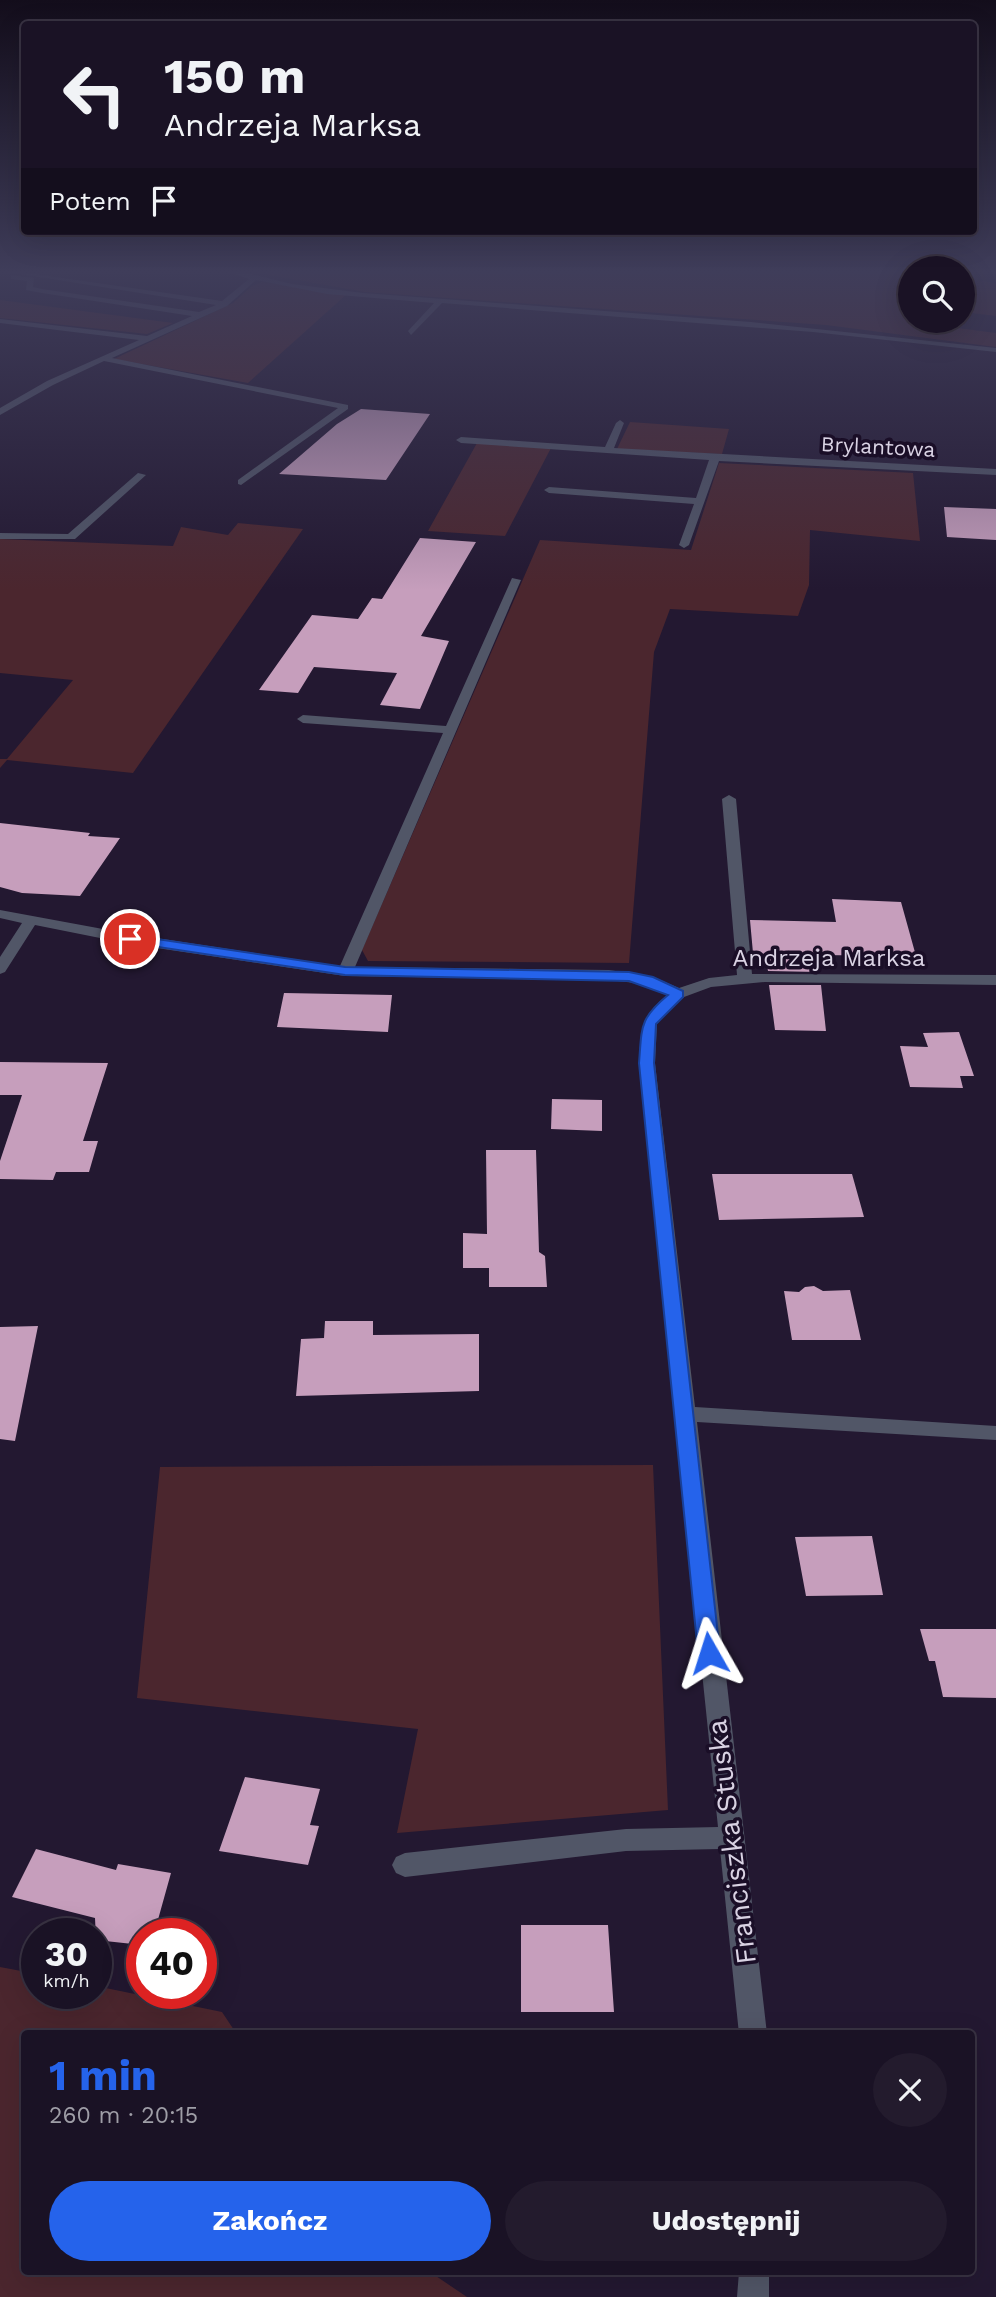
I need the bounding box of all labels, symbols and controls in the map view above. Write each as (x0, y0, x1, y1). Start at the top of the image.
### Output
text: 150 m (164, 47, 305, 105)
icon: left (49, 49, 140, 140)
text: Andrzeja Marksa (164, 106, 421, 144)
icon: arrive (145, 182, 183, 220)
text: Potem (49, 186, 131, 216)
map controls (898, 256, 975, 333)
button: search (898, 256, 975, 333)
street label: Brylantowa (820, 431, 936, 462)
pin (100, 909, 160, 969)
icon: arrive (111, 920, 149, 958)
street label: Andrzeja Marksa (733, 944, 925, 972)
position arrow (672, 1616, 746, 1690)
street label: Franciszka Stuska (700, 1717, 763, 1966)
speed limit sign: 40 (126, 1918, 217, 2009)
text: 30 (45, 1933, 88, 1975)
text: km/h (43, 1970, 90, 1991)
text: 1 min (49, 2051, 157, 2100)
button: close (873, 2053, 947, 2127)
text: 260 m · 20:15 (49, 2102, 198, 2129)
button: Zakończ (49, 2181, 491, 2261)
button: Udostępnij (505, 2181, 947, 2261)

